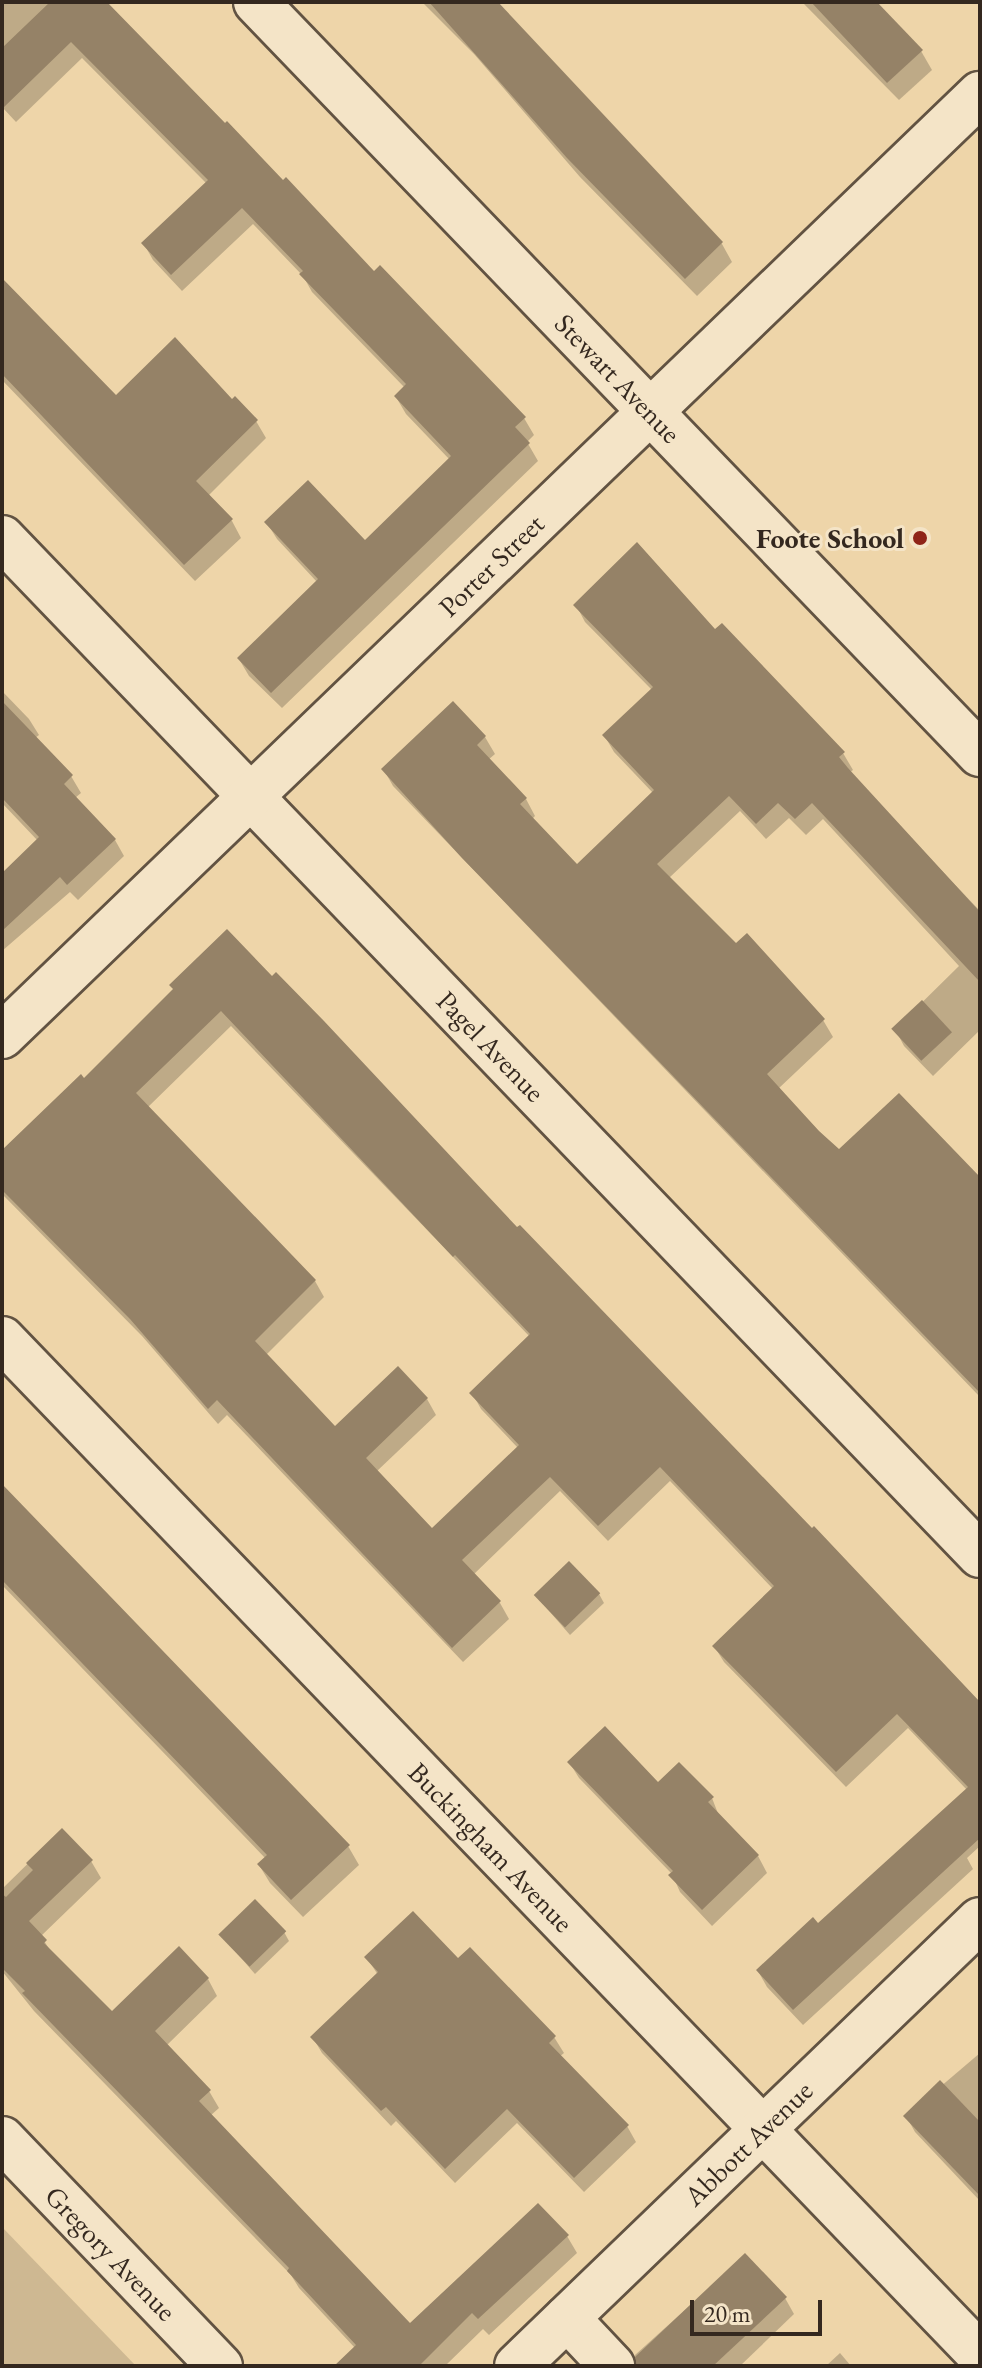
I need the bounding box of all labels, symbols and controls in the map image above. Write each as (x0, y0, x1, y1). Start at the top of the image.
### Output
street label: Stewart Avenue (548, 306, 688, 450)
street label: Porter Street (431, 507, 551, 623)
place label: Foote School (756, 521, 904, 555)
marker: Foote School (911, 529, 929, 547)
street label: Pagel Avenue (430, 984, 552, 1108)
street label: Buckingham Avenue (402, 1755, 580, 1939)
street label: Abbott Avenue (677, 2073, 819, 2213)
street label: Gregory Avenue (38, 2179, 184, 2327)
scale bar (694, 2284, 826, 2334)
text: 20 m (704, 2298, 751, 2329)

